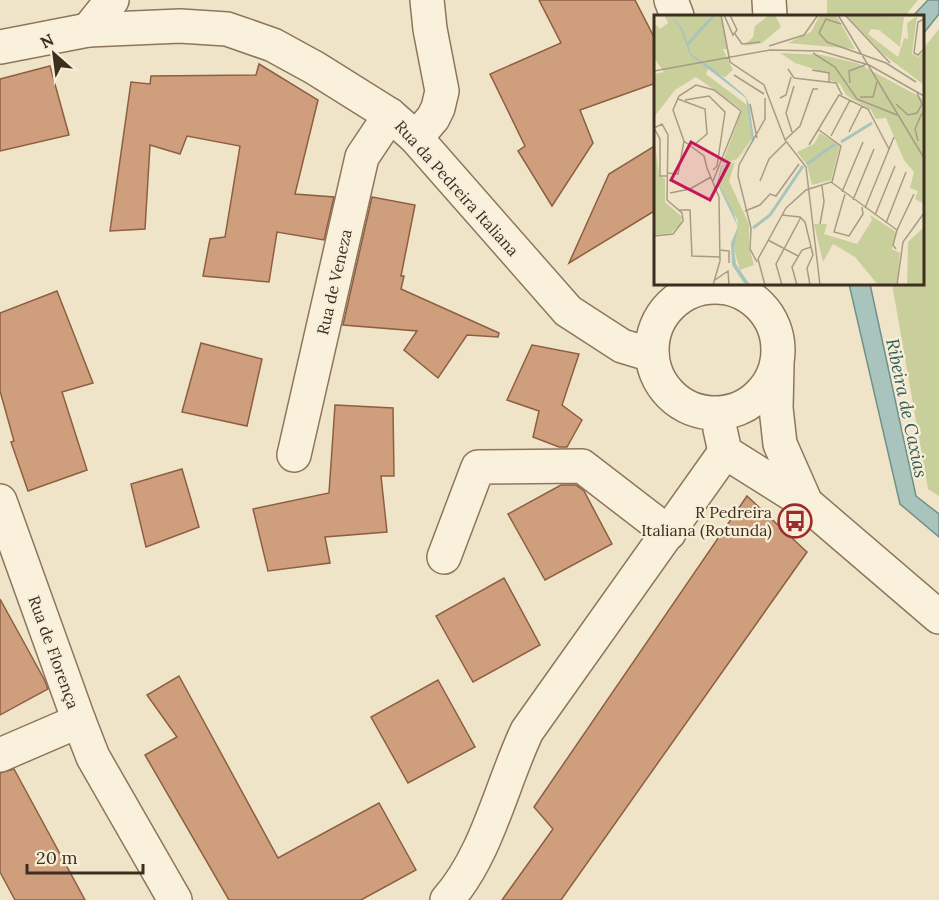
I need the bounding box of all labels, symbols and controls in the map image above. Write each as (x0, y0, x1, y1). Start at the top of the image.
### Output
inset map (654, 15, 924, 285)
north arrow (24, 24, 84, 84)
text: N (37, 29, 57, 52)
street label: Rua da Pedreira Italiana (391, 116, 523, 260)
street label: Rua de Veneza (312, 227, 356, 337)
water label: Ribeira de Caxias (881, 336, 933, 480)
place label: R Pedreira Italiana (Rotunda) (641, 502, 772, 541)
bus stop icon: R Pedreira Italiana (Rotunda) (777, 503, 813, 539)
street label: Rua de Florença (24, 593, 84, 711)
scale bar (27, 837, 142, 875)
text: 20 m (36, 846, 78, 869)

